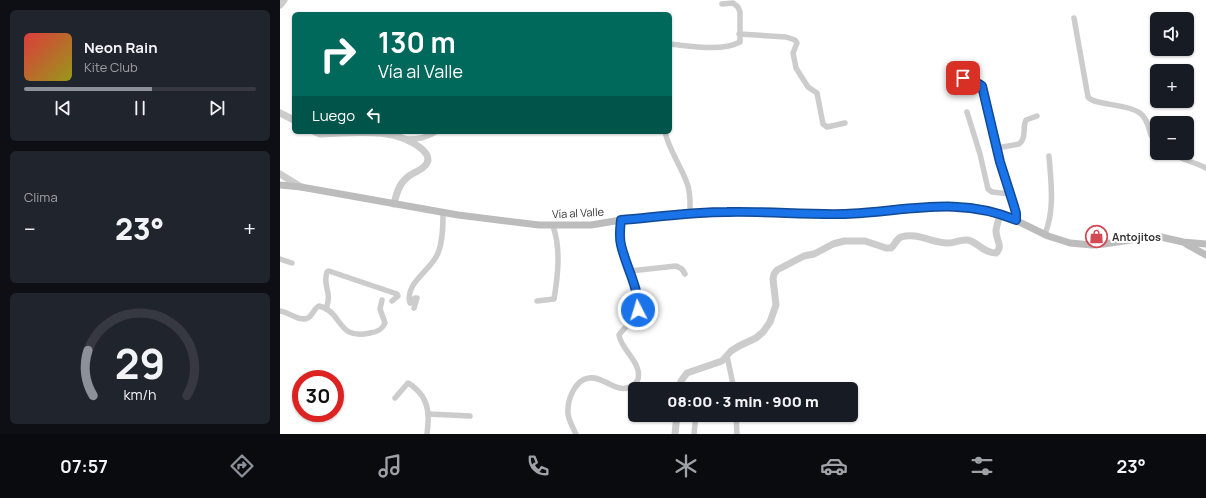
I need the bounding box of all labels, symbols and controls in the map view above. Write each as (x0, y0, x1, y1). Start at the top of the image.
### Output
map controls (1150, 12, 1194, 160)
button: sound (1150, 12, 1194, 56)
text: 130 m (378, 23, 456, 61)
icon: right (312, 28, 364, 80)
text: Neon Rain (84, 37, 158, 58)
text: Kite Club (84, 58, 138, 76)
text: Vía al Valle (378, 59, 463, 83)
pin (946, 61, 980, 95)
button: + (1150, 64, 1194, 108)
icon: arrive (952, 67, 974, 89)
icon: previous (52, 97, 74, 119)
icon: pause (129, 97, 151, 119)
icon: next (206, 97, 228, 119)
icon: left (363, 104, 385, 126)
text: Luego (312, 105, 355, 126)
button: − (1150, 116, 1194, 160)
text: Clima (24, 188, 58, 206)
street label: Vía al Valle (552, 204, 605, 221)
text: 23° (115, 208, 164, 249)
text: − (24, 214, 36, 244)
text: + (243, 214, 256, 244)
shop icon: Antojitos (1083, 224, 1109, 250)
place label: Antojitos (1112, 229, 1161, 244)
position arrow (617, 289, 659, 331)
text: 29 (115, 335, 165, 391)
speed limit sign: 30 (292, 370, 344, 422)
text: km/h (123, 385, 157, 404)
text: 08:00 · 3 min · 900 m (667, 391, 819, 412)
icon: directions (228, 452, 256, 480)
icon: music (376, 452, 404, 480)
icon: phone (524, 452, 552, 480)
icon: climate (672, 452, 700, 480)
icon: car (820, 452, 848, 480)
icon: filters (968, 452, 996, 480)
text: 07:57 (60, 454, 108, 478)
text: 23° (1117, 454, 1146, 478)

